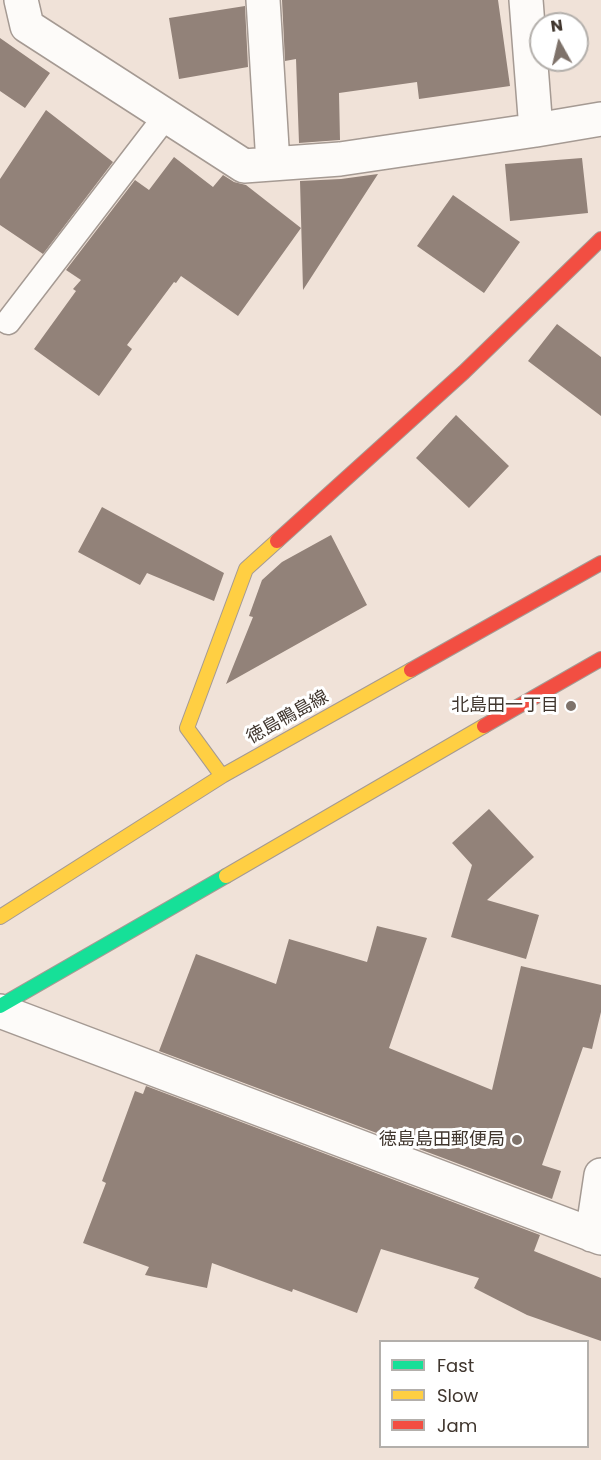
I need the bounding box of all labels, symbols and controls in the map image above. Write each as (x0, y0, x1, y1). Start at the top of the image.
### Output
north arrow (529, 12, 589, 72)
text: N (549, 13, 564, 38)
street label: 徳島鴨島線 (243, 687, 333, 749)
place label: 北島田一丁目 (451, 695, 559, 717)
marker: 北島田一丁目 (564, 699, 578, 713)
place label: 徳島島田郵便局 (379, 1129, 505, 1151)
marker: 徳島島田郵便局 (510, 1133, 524, 1147)
legend (379, 1340, 589, 1448)
text: Fast (437, 1353, 474, 1378)
text: Slow (437, 1383, 478, 1408)
text: Jam (437, 1413, 477, 1438)

